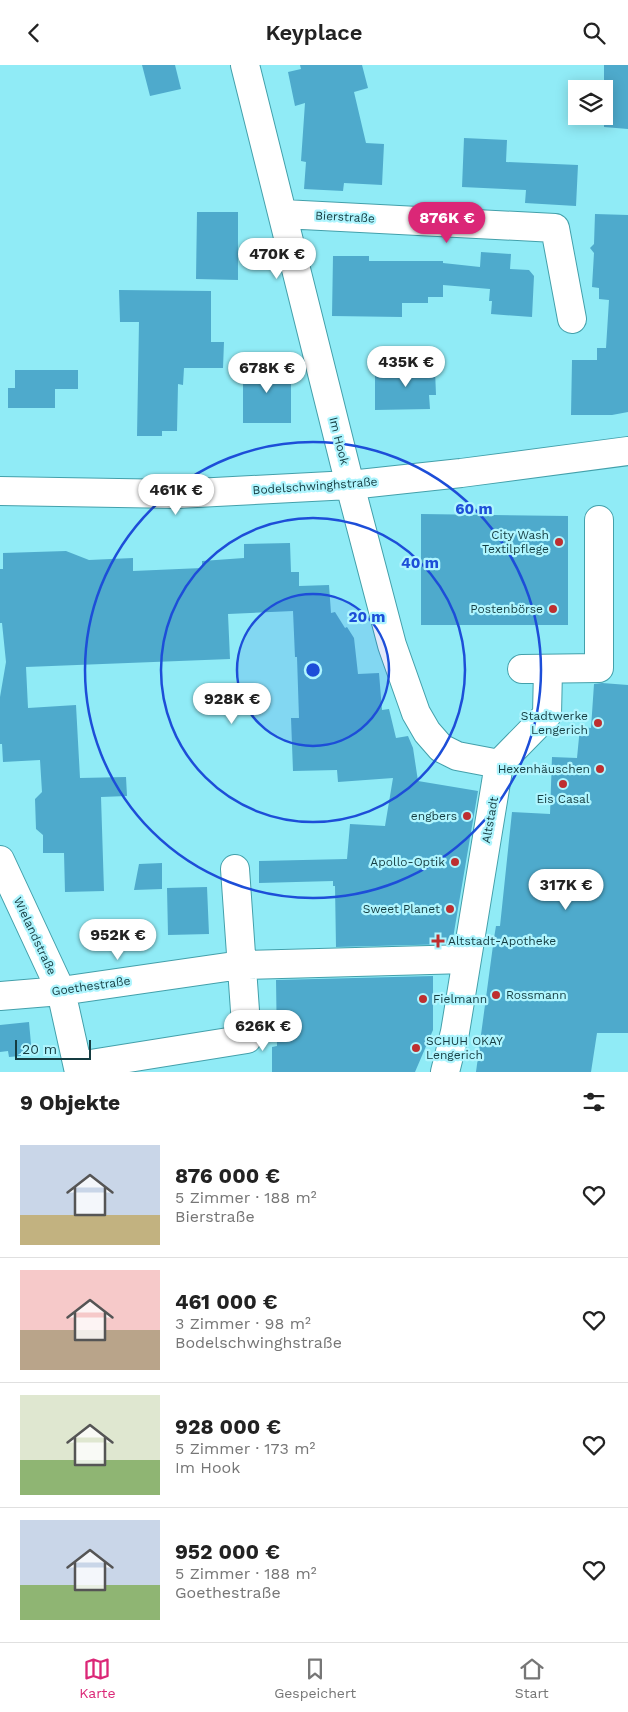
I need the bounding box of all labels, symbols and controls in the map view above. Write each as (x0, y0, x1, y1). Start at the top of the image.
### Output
icon: back (20, 19, 48, 47)
icon: search (580, 19, 608, 47)
text: Keyplace (266, 20, 363, 45)
map controls (568, 80, 613, 125)
button: layers (568, 80, 613, 125)
pin: 876K € (406, 201, 488, 244)
street label: Bierstraße (315, 208, 375, 226)
text: 876K € (419, 208, 475, 227)
pin: 470K € (236, 237, 318, 280)
text: 470K € (249, 244, 305, 263)
pin: 435K € (365, 345, 447, 388)
pin: 678K € (226, 351, 308, 394)
text: 435K € (378, 352, 434, 371)
text: 678K € (239, 358, 295, 377)
street label: Im Hook (326, 416, 352, 467)
pin: 461K € (135, 473, 217, 516)
street label: Bodelschwinghstraße (252, 475, 378, 497)
text: 461K € (149, 480, 203, 499)
text: 60 m (455, 500, 493, 518)
place label: City Wash Textilpflege (482, 528, 549, 556)
marker: City Wash Textilpflege (553, 536, 565, 548)
text: 40 m (401, 554, 439, 572)
place label: Postenbörse (470, 602, 543, 616)
marker: Postenbörse (547, 603, 559, 615)
text: 20 m (348, 608, 386, 626)
centre of rings (304, 661, 322, 679)
pin: 928K € (191, 683, 273, 725)
text: 928K € (204, 689, 260, 708)
place label: Stadtwerke Lengerich (521, 709, 588, 737)
marker: Stadtwerke Lengerich (592, 717, 604, 729)
place label: Hexenhäuschen (498, 762, 590, 776)
marker: Hexenhäuschen (594, 763, 606, 775)
marker: Eis Casal (557, 778, 569, 790)
place label: Eis Casal (536, 792, 590, 806)
street label: Altstadt (479, 796, 501, 844)
place label: engbers (411, 809, 457, 823)
marker: engbers (461, 810, 473, 822)
place label: Apollo-Optik (370, 855, 445, 869)
marker: Apollo-Optik (449, 856, 461, 868)
pin: 317K € (525, 869, 607, 911)
text: 317K € (540, 875, 592, 894)
street label: Wielandstraße (11, 895, 59, 977)
place label: Sweet Planet (363, 902, 440, 916)
marker: Sweet Planet (444, 903, 456, 915)
pin: 952K € (77, 919, 159, 961)
text: 952K € (90, 925, 146, 944)
place label: Altstadt-Apotheke (448, 934, 556, 948)
marker: Altstadt-Apotheke (432, 935, 444, 947)
street label: Goethestraße (51, 974, 131, 998)
place label: Rossmann (506, 988, 567, 1002)
marker: Rossmann (490, 989, 502, 1001)
place label: Fielmann (433, 992, 487, 1006)
marker: Fielmann (417, 993, 429, 1005)
pin: 626K € (222, 1009, 304, 1052)
text: 626K € (235, 1016, 291, 1035)
place label: SCHUH OKAY Lengerich (426, 1034, 503, 1062)
scale bar (15, 1037, 91, 1060)
text: 20 m (22, 1041, 57, 1057)
marker: SCHUH OKAY Lengerich (410, 1042, 422, 1054)
icon: filters (580, 1088, 608, 1116)
text: 9 Objekte (20, 1090, 120, 1115)
text: 876 000 € (175, 1163, 280, 1188)
icon: home (60, 1165, 120, 1225)
icon: heart (580, 1181, 608, 1209)
text: 5 Zimmer · 188 m² (175, 1188, 317, 1207)
text: Bierstraße (175, 1207, 255, 1226)
text: 461 000 € (175, 1289, 278, 1314)
icon: home (60, 1290, 120, 1350)
icon: heart (580, 1306, 608, 1334)
text: 3 Zimmer · 98 m² (175, 1314, 311, 1333)
text: Bodelschwinghstraße (175, 1333, 342, 1352)
text: 928 000 € (175, 1414, 281, 1439)
icon: home (60, 1415, 120, 1475)
icon: heart (580, 1431, 608, 1459)
text: 5 Zimmer · 173 m² (175, 1439, 315, 1458)
text: Im Hook (175, 1458, 240, 1477)
text: 952 000 € (175, 1539, 280, 1564)
icon: home (60, 1540, 120, 1600)
icon: heart (580, 1556, 608, 1584)
text: 5 Zimmer · 188 m² (175, 1564, 317, 1583)
text: Goethestraße (175, 1583, 281, 1602)
tab: Karte (79, 1655, 115, 1701)
tab: Gespeichert (274, 1655, 356, 1701)
tab: Start (515, 1655, 549, 1701)

